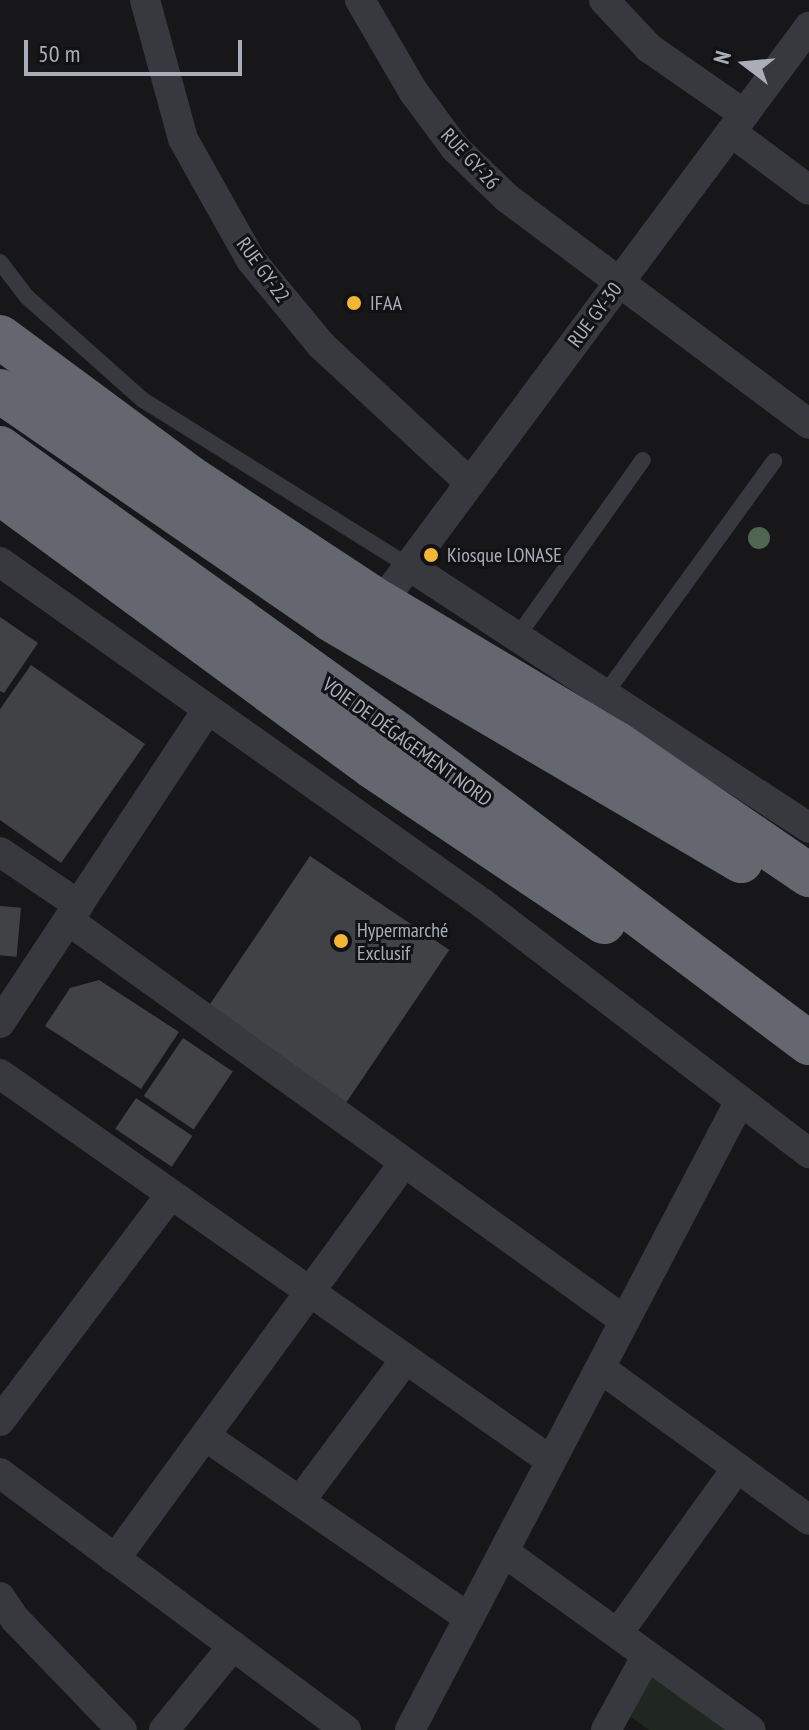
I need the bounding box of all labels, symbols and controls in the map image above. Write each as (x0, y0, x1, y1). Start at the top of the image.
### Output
scale bar (28, 24, 246, 74)
north arrow (705, 24, 785, 104)
text: 50 m (38, 38, 80, 69)
text: N (707, 48, 737, 67)
street label: RUE GY-26 (436, 124, 504, 194)
street label: RUE GY-22 (231, 233, 295, 307)
street label: RUE GY-30 (563, 278, 627, 352)
place label: IFAA (370, 291, 402, 315)
marker: IFAA (345, 294, 363, 312)
place label: Kiosque LONASE (447, 543, 562, 567)
marker: Kiosque LONASE (422, 546, 440, 564)
street label: VOIE DE DÉGAGEMENT NORD (317, 672, 497, 812)
place label: Hypermarché Exclusif (357, 918, 448, 965)
marker: Hypermarché Exclusif (332, 932, 350, 950)

